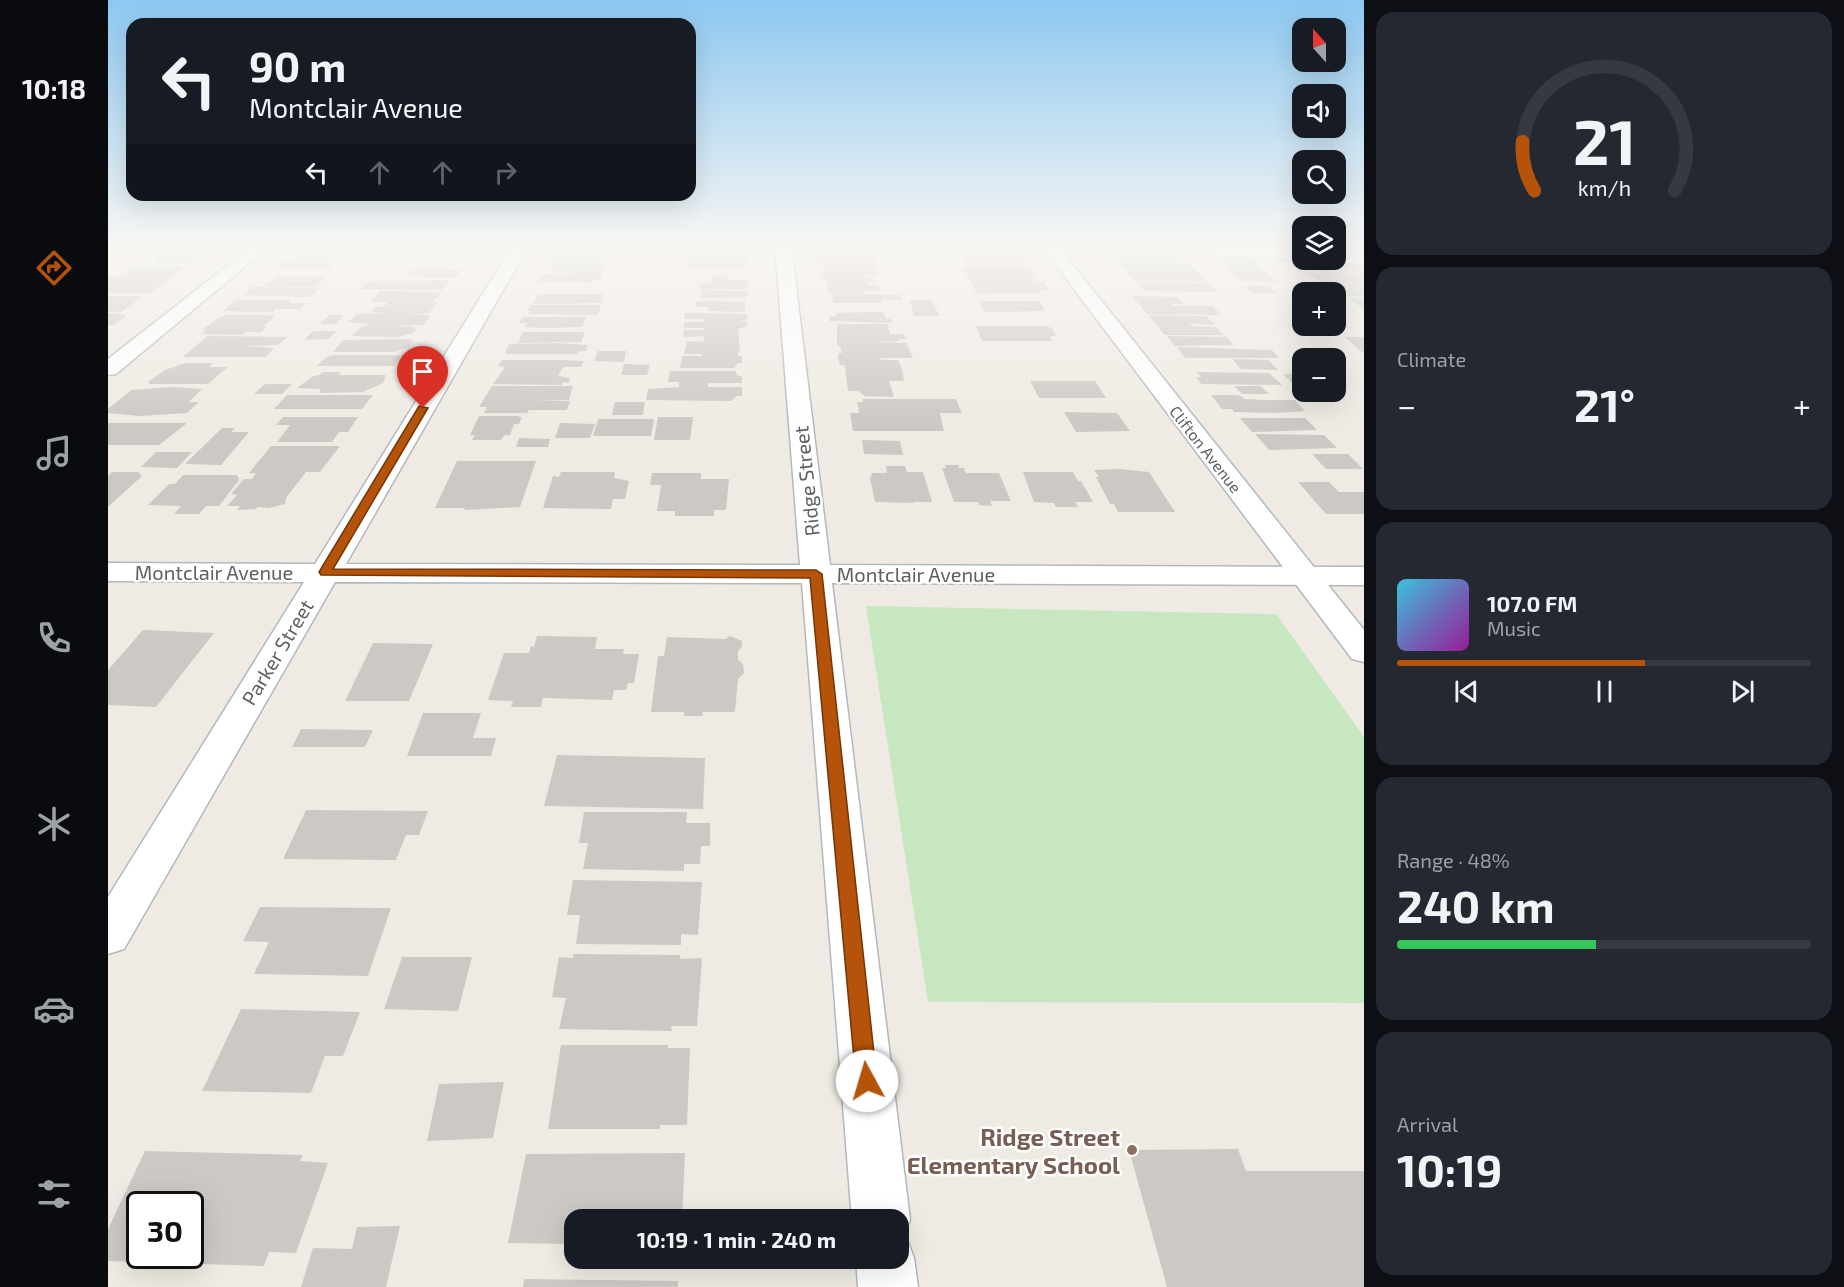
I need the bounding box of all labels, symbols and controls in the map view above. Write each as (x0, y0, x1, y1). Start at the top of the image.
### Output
north arrow (1292, 18, 1346, 72)
map controls (1292, 18, 1346, 402)
text: 90 m (249, 40, 346, 90)
icon: left (150, 42, 228, 120)
text: 10:18 (22, 72, 86, 104)
button: sound (1292, 84, 1346, 138)
text: Montclair Avenue (249, 91, 463, 123)
text: 21 (1572, 103, 1636, 178)
button: search (1292, 150, 1346, 204)
icon: left (300, 156, 333, 189)
icon: ahead (363, 156, 396, 189)
icon: ahead (426, 156, 459, 189)
icon: right (489, 156, 522, 189)
text: km/h (1577, 175, 1631, 200)
button: layers (1292, 216, 1346, 270)
icon: directions (33, 247, 75, 289)
button: + (1292, 282, 1346, 336)
pin (397, 346, 448, 408)
text: Climate (1397, 347, 1466, 371)
button: − (1292, 348, 1346, 402)
icon: arrive (406, 355, 439, 388)
text: 21° (1574, 377, 1635, 431)
text: − (1397, 385, 1416, 425)
text: + (1793, 385, 1811, 425)
street label: Clifton Avenue (1166, 402, 1246, 496)
street label: Ridge Street (788, 424, 824, 537)
icon: music (33, 432, 75, 474)
street label: Montclair Avenue (135, 560, 293, 584)
street label: Montclair Avenue (837, 562, 995, 586)
text: 107.0 FM (1487, 590, 1577, 616)
street label: Parker Street (236, 595, 318, 709)
text: Music (1487, 616, 1541, 640)
icon: phone (33, 617, 75, 659)
icon: previous (1450, 675, 1483, 708)
icon: pause (1588, 675, 1621, 708)
icon: next (1726, 675, 1759, 708)
icon: climate (33, 803, 75, 845)
text: Range · 48% (1397, 848, 1510, 872)
text: 240 km (1397, 878, 1555, 932)
icon: car (33, 988, 75, 1030)
position arrow (835, 1049, 899, 1113)
text: Arrival (1397, 1112, 1458, 1136)
place label: Ridge Street Elementary School (907, 1122, 1120, 1179)
text: 10:19 (1397, 1142, 1502, 1196)
marker: Ridge Street Elementary School (1125, 1143, 1139, 1157)
icon: filters (33, 1173, 75, 1215)
speed limit sign: 30 (126, 1191, 204, 1269)
text: 10:19 · 1 min · 240 m (637, 1226, 836, 1252)

